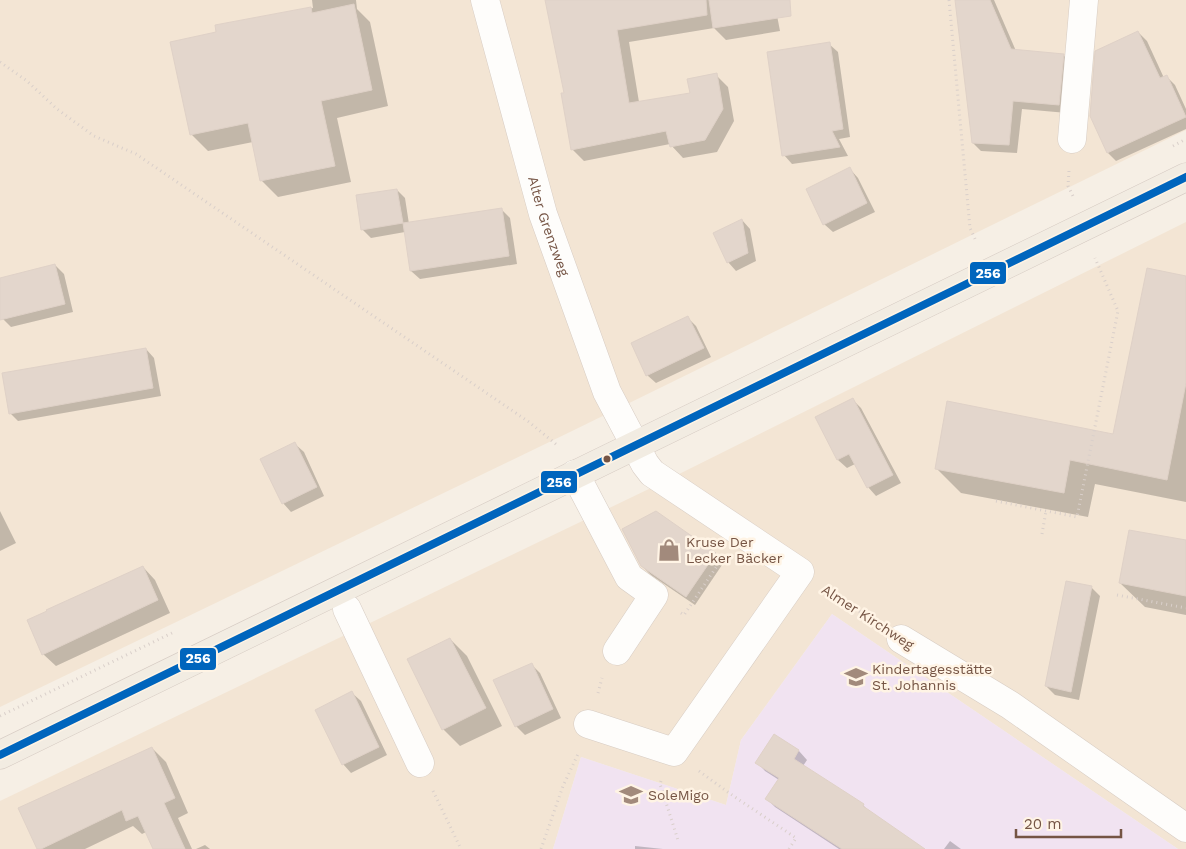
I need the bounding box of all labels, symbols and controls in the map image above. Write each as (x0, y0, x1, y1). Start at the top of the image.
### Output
street label: Alter Grenzweg (525, 174, 573, 279)
line badge: 256 (969, 261, 1007, 285)
text: 256 (975, 265, 1001, 281)
unlabelled marker (602, 454, 612, 464)
line badge: 256 (540, 470, 578, 494)
text: 256 (546, 474, 572, 490)
place label: Kruse Der Lecker Bäcker (686, 534, 783, 566)
shop icon: Kruse Der Lecker Bäcker (656, 537, 682, 563)
street label: Almer Kirchweg (819, 581, 918, 653)
line badge: 256 (179, 647, 217, 671)
text: 256 (185, 650, 211, 666)
place label: Kindertagesstätte St. Johannis (872, 661, 992, 693)
school or university icon: Kindertagesstätte St. Johannis (843, 664, 869, 690)
school or university icon: SoleMigo (618, 782, 644, 808)
place label: SoleMigo (648, 787, 709, 803)
scale bar (1016, 806, 1121, 838)
text: 20 m (1024, 815, 1062, 833)

